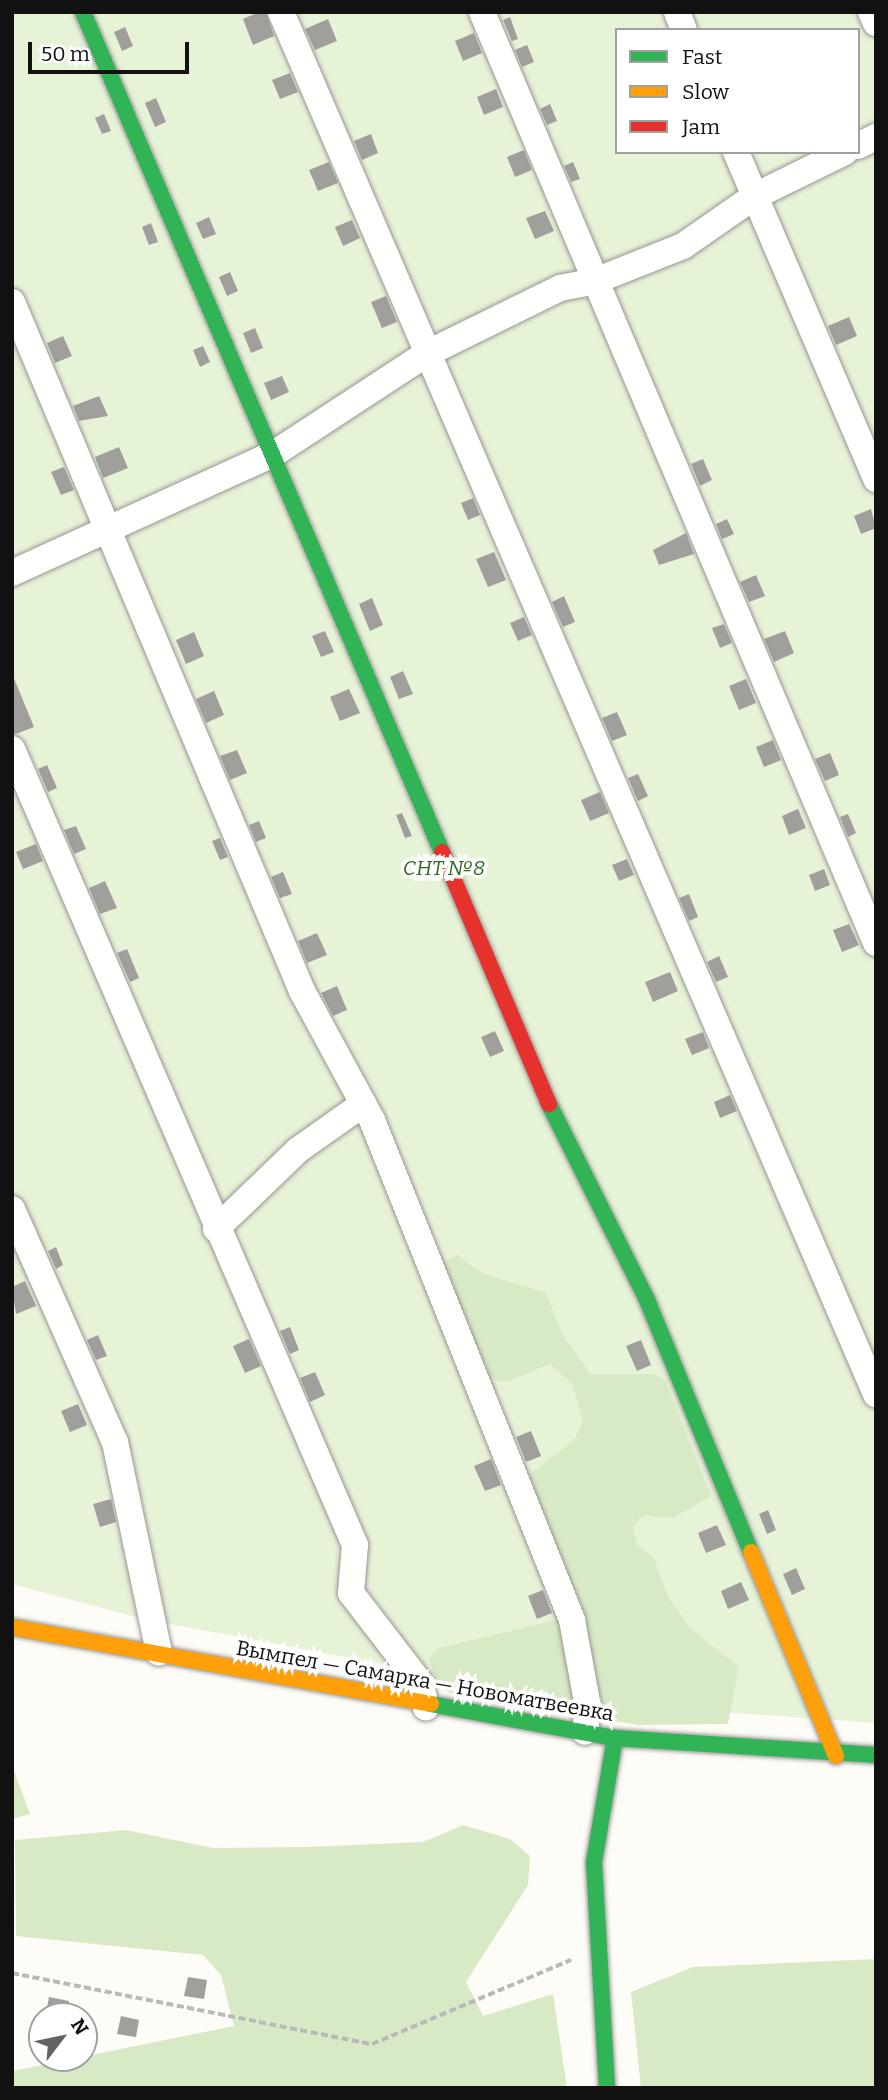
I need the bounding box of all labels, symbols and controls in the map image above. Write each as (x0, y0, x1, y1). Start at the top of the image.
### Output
scale bar (32, 28, 192, 72)
legend (615, 28, 860, 154)
text: 50 m (41, 41, 90, 67)
text: Fast (682, 44, 722, 70)
text: Slow (682, 79, 729, 105)
text: Jam (682, 114, 720, 140)
park label: СНТ №8 (403, 855, 485, 881)
street label: Вымпел — Самарка — Новоматвеевка (234, 1635, 616, 1727)
north arrow (28, 2002, 98, 2072)
text: N (66, 2014, 93, 2039)

